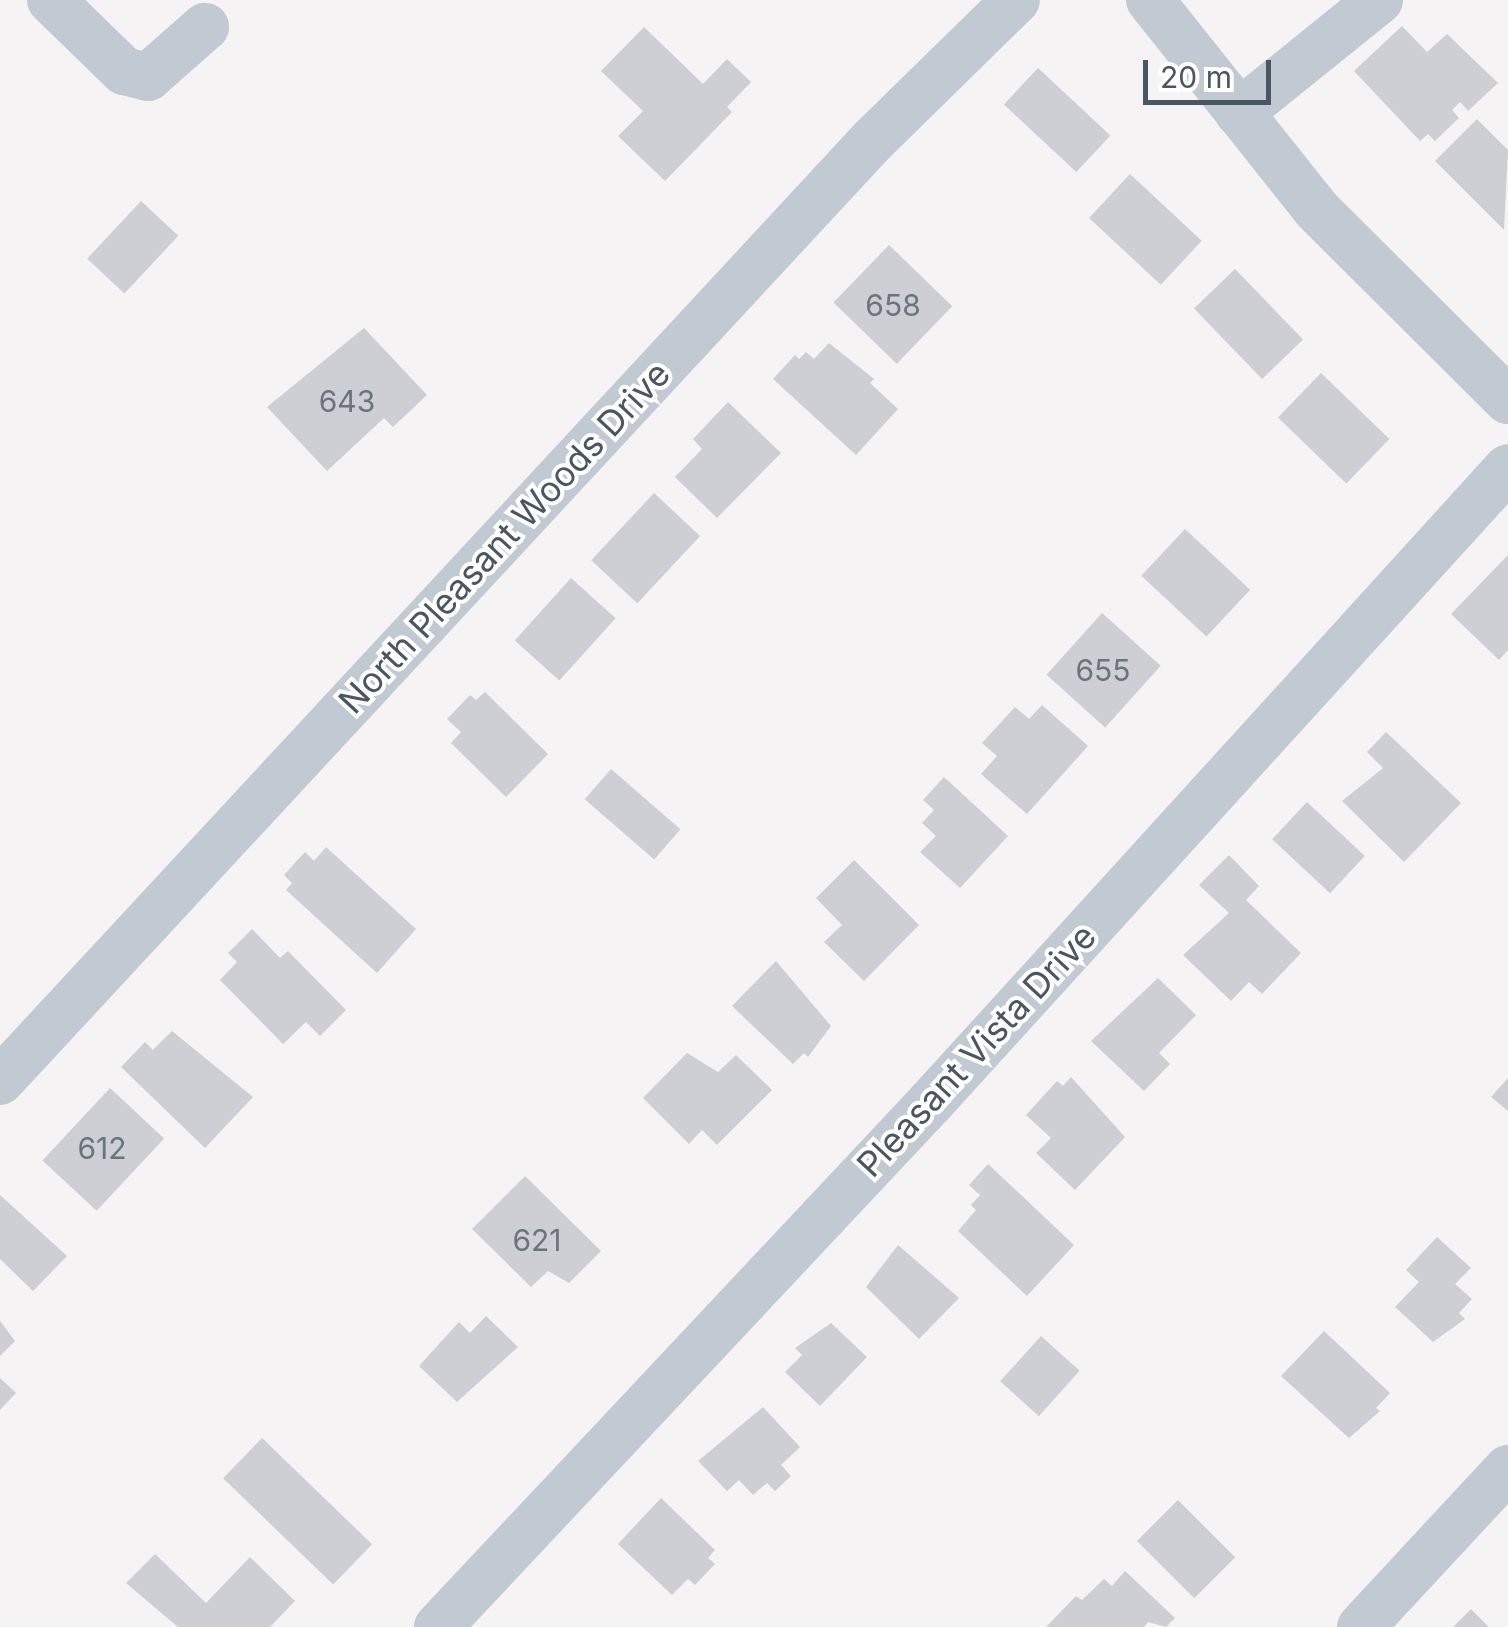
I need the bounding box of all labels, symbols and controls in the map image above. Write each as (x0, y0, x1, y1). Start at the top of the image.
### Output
scale bar (1148, 40, 1276, 102)
text: 20 m (1160, 59, 1232, 95)
house number: 658 (865, 287, 921, 323)
street label: North Pleasant Woods Drive (330, 352, 678, 722)
house number: 643 (319, 383, 375, 419)
house number: 655 (1075, 652, 1131, 688)
street label: Pleasant Vista Drive (848, 915, 1104, 1185)
house number: 612 (77, 1130, 127, 1166)
house number: 621 (512, 1222, 562, 1258)

